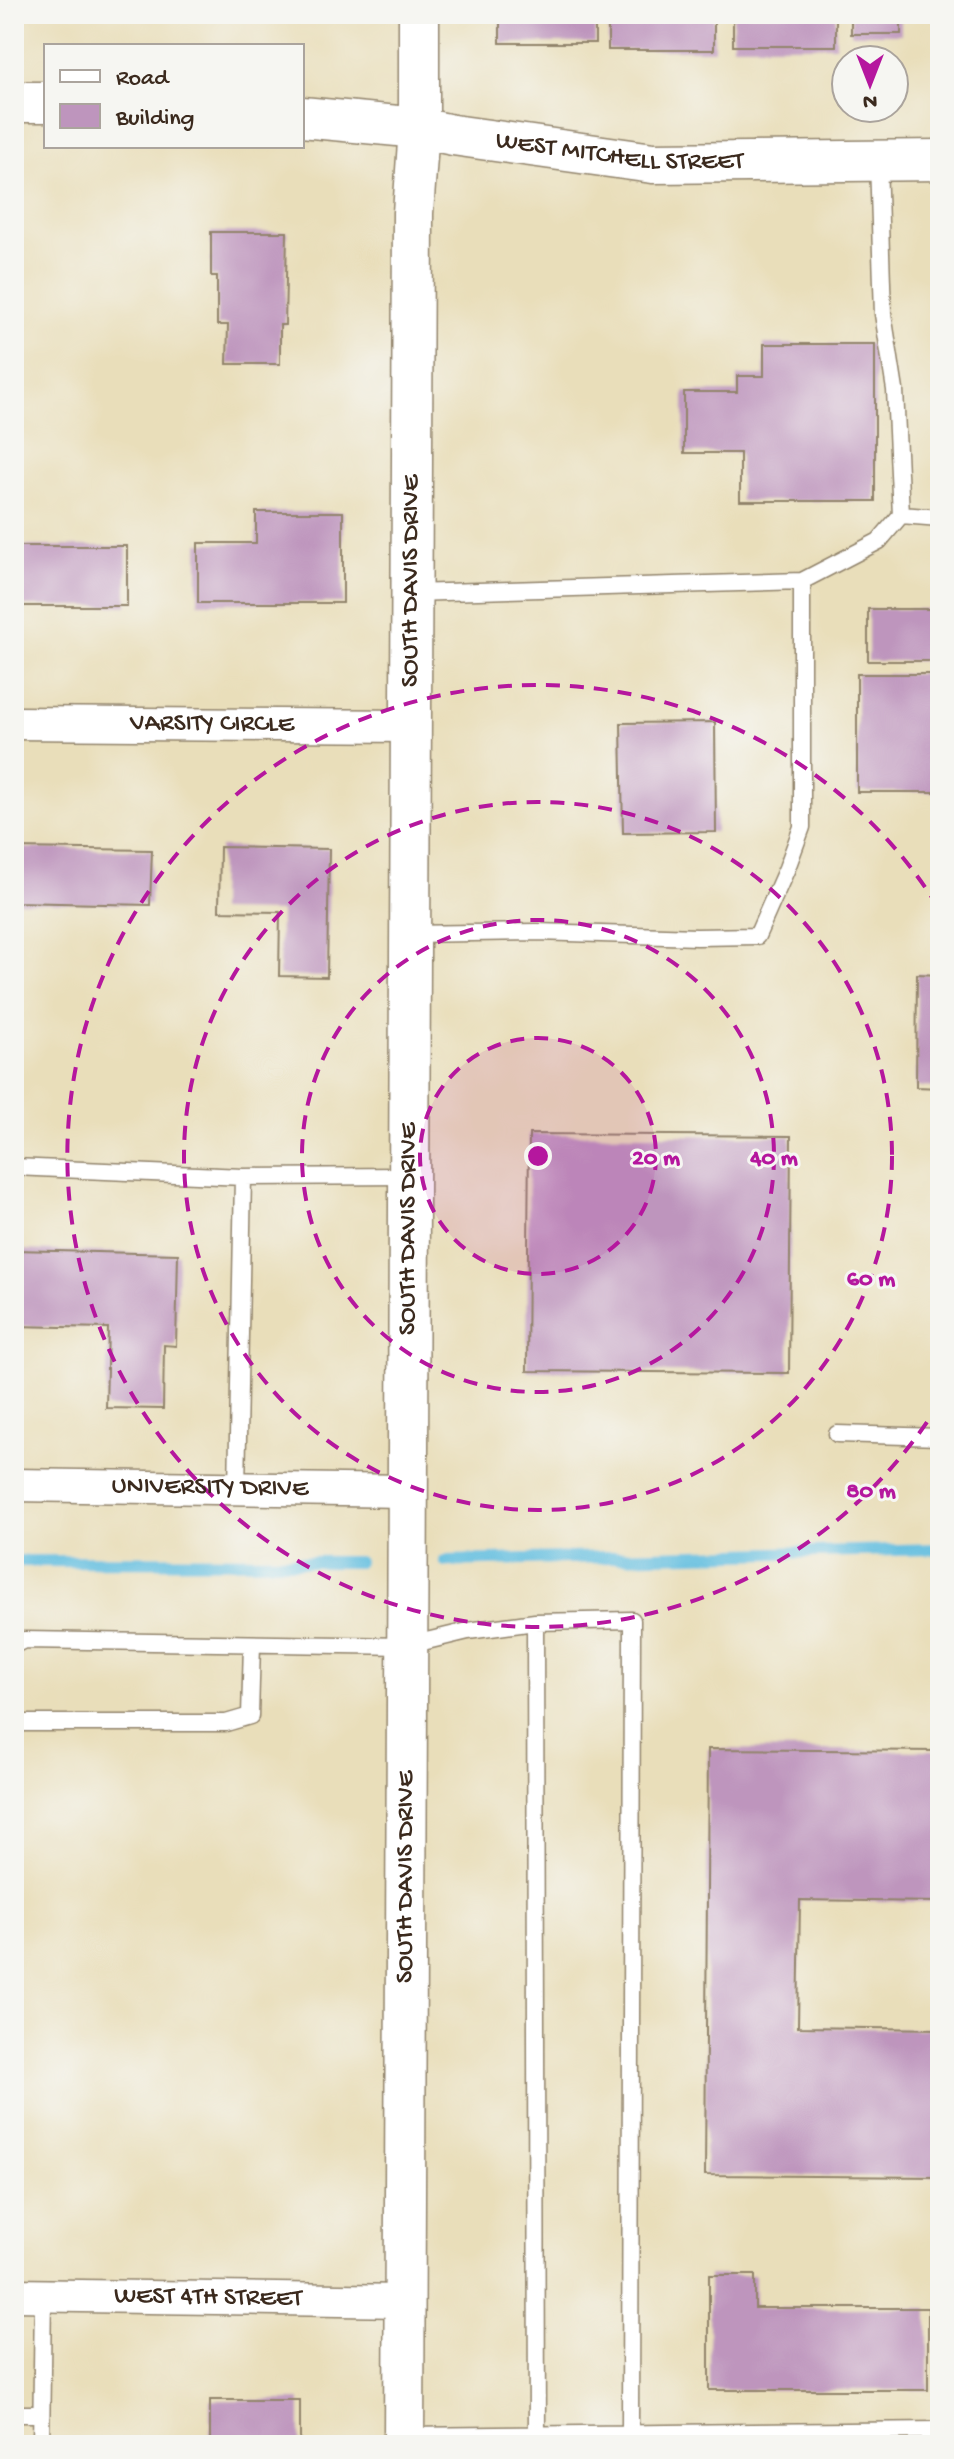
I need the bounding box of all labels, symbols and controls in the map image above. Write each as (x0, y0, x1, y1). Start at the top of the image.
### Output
legend (44, 44, 304, 148)
north arrow (830, 44, 910, 124)
text: Road (116, 65, 170, 94)
text: N (863, 87, 877, 113)
text: Building (115, 105, 194, 134)
street label: WEST MITCHELL STREET (494, 126, 745, 179)
street label: SOUTH DAVIS DRIVE (396, 474, 427, 687)
street label: VARSITY CIRCLE (129, 708, 295, 741)
street label: SOUTH DAVIS DRIVE (393, 1122, 425, 1335)
centre of rings (524, 1142, 552, 1170)
text: 20 m (632, 1145, 680, 1174)
text: 40 m (749, 1145, 798, 1174)
text: 60 m (847, 1266, 895, 1295)
street label: UNIVERSITY DRIVE (111, 1471, 309, 1505)
text: 80 m (846, 1478, 896, 1507)
street label: SOUTH DAVIS DRIVE (390, 1770, 422, 1983)
street label: WEST 4TH STREET (114, 2281, 303, 2315)

